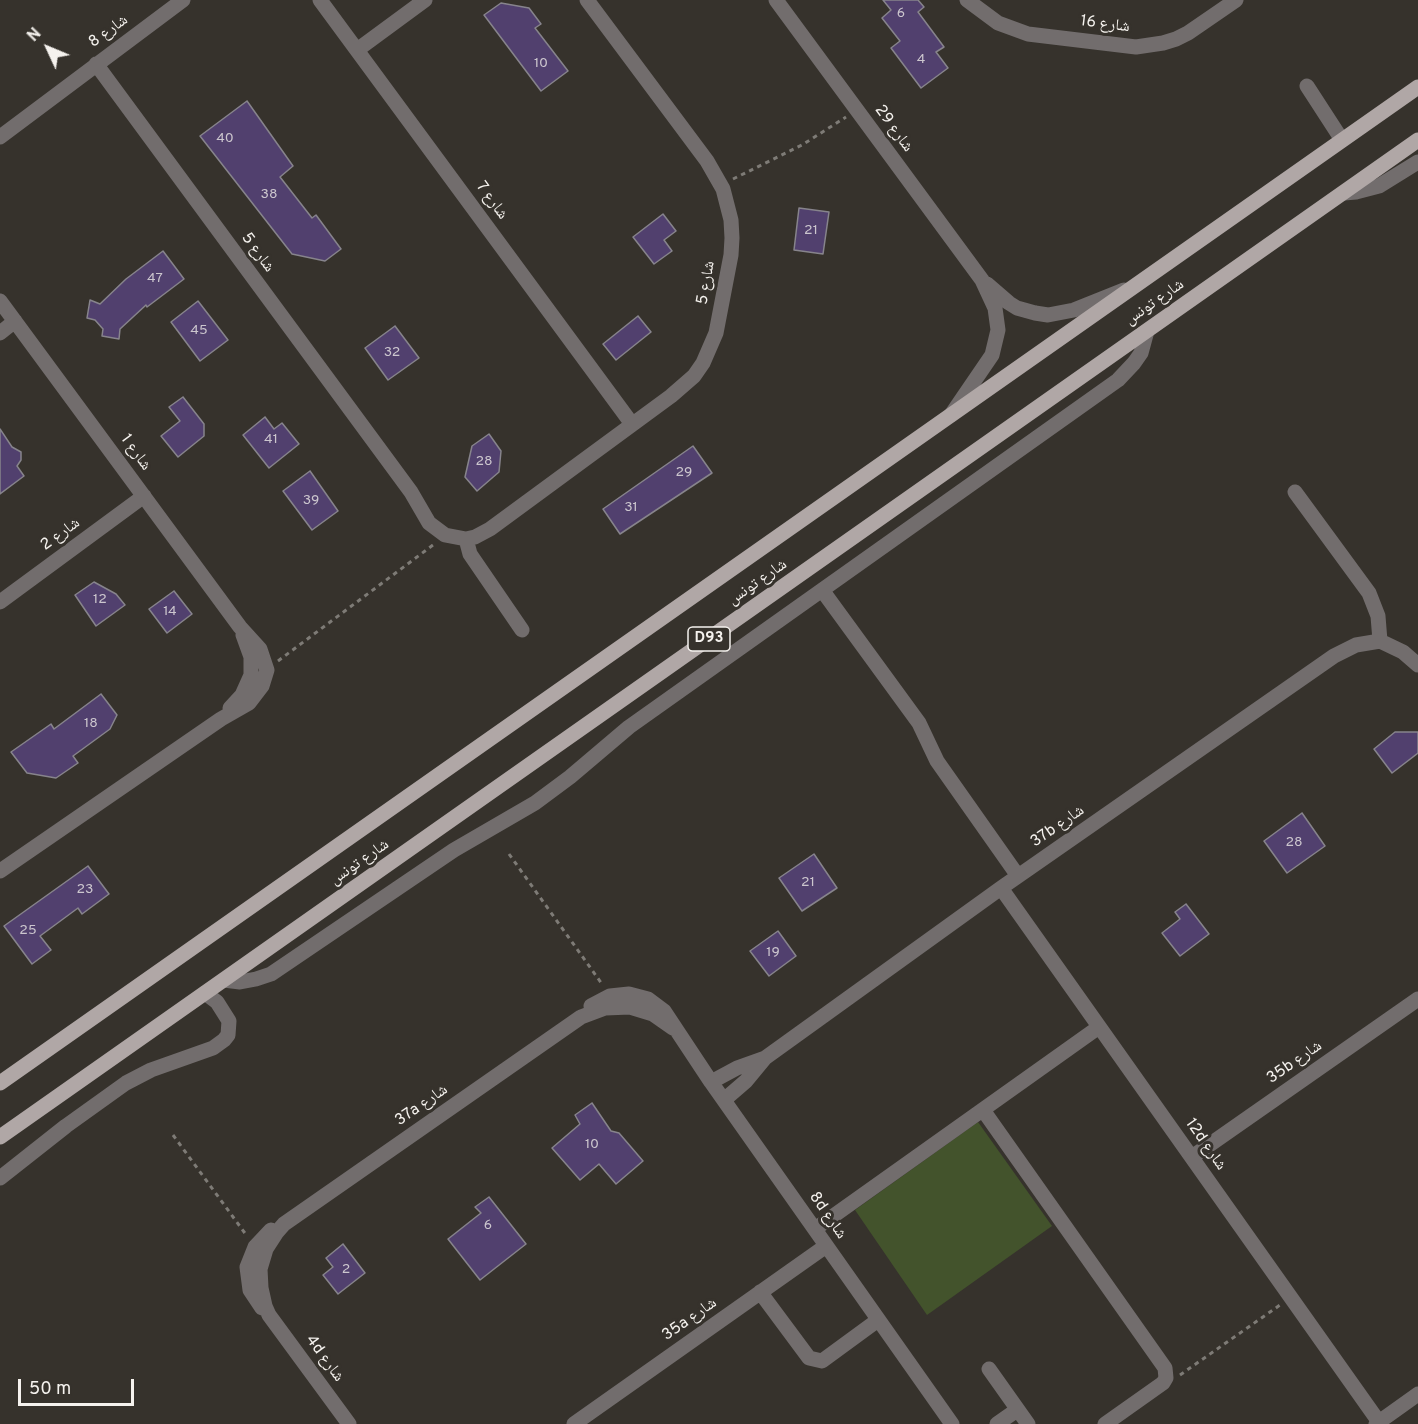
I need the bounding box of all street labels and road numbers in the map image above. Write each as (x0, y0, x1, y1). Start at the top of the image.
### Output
street label: شارع 8 (86, 11, 132, 53)
street label: شارع 16 (1079, 12, 1131, 38)
street label: شارع 29 (870, 102, 916, 156)
street label: شارع 7 (471, 178, 511, 224)
street label: شارع 5 (236, 230, 278, 276)
street label: شارع 5 (694, 260, 720, 306)
street label: شارع تونس (1122, 276, 1188, 330)
street label: شارع 1 (115, 431, 155, 475)
street label: شارع 2 (38, 514, 84, 556)
street label: شارع تونس (725, 556, 791, 610)
road number: D93 (688, 627, 730, 651)
street label: 37b شارع (1028, 802, 1088, 852)
street label: شارع تونس (327, 836, 393, 890)
street label: 35b شارع (1264, 1037, 1326, 1089)
street label: 37a شارع (392, 1081, 452, 1131)
street label: 12d شارع (1180, 1115, 1230, 1175)
street label: 8d شارع (804, 1189, 850, 1243)
street label: 35a شارع (659, 1294, 721, 1346)
street label: 4d شارع (301, 1332, 347, 1386)

